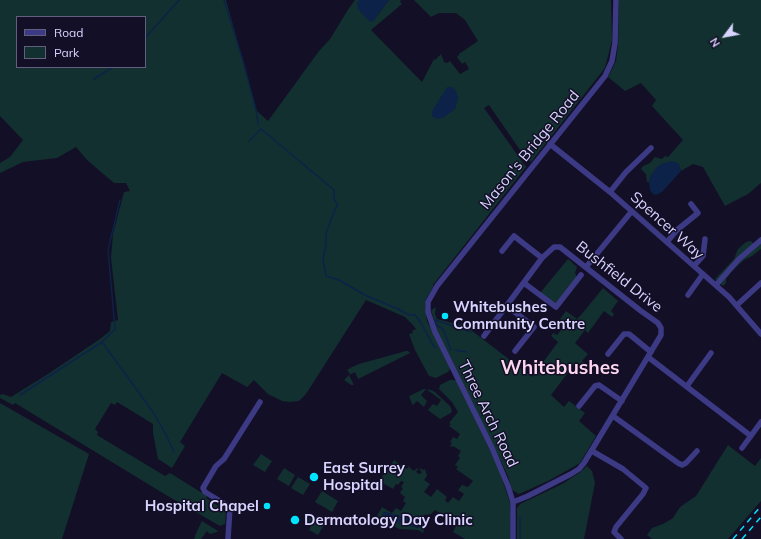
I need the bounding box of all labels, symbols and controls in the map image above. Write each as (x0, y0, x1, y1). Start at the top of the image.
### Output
legend (16, 16, 146, 68)
north arrow (705, 16, 745, 56)
text: Road (54, 25, 83, 40)
text: N (707, 35, 723, 50)
text: Park (54, 45, 79, 60)
street label: Mason's Bridge Road (477, 87, 583, 213)
street label: Spencer Way (626, 188, 708, 264)
street label: Bushfield Drive (572, 238, 666, 316)
place label: Whitebushes Community Centre (453, 298, 585, 333)
marker: Whitebushes Community Centre (440, 311, 450, 321)
district label: Whitebushes (500, 357, 620, 379)
street label: Three Arch Road (454, 358, 522, 470)
place label: East Surrey Hospital (323, 459, 405, 494)
marker: East Surrey Hospital (308, 471, 320, 483)
place label: Hospital Chapel (145, 497, 259, 515)
marker: Hospital Chapel (262, 501, 272, 511)
place label: Dermatology Day Clinic (304, 511, 473, 529)
marker: Dermatology Day Clinic (289, 514, 301, 526)

